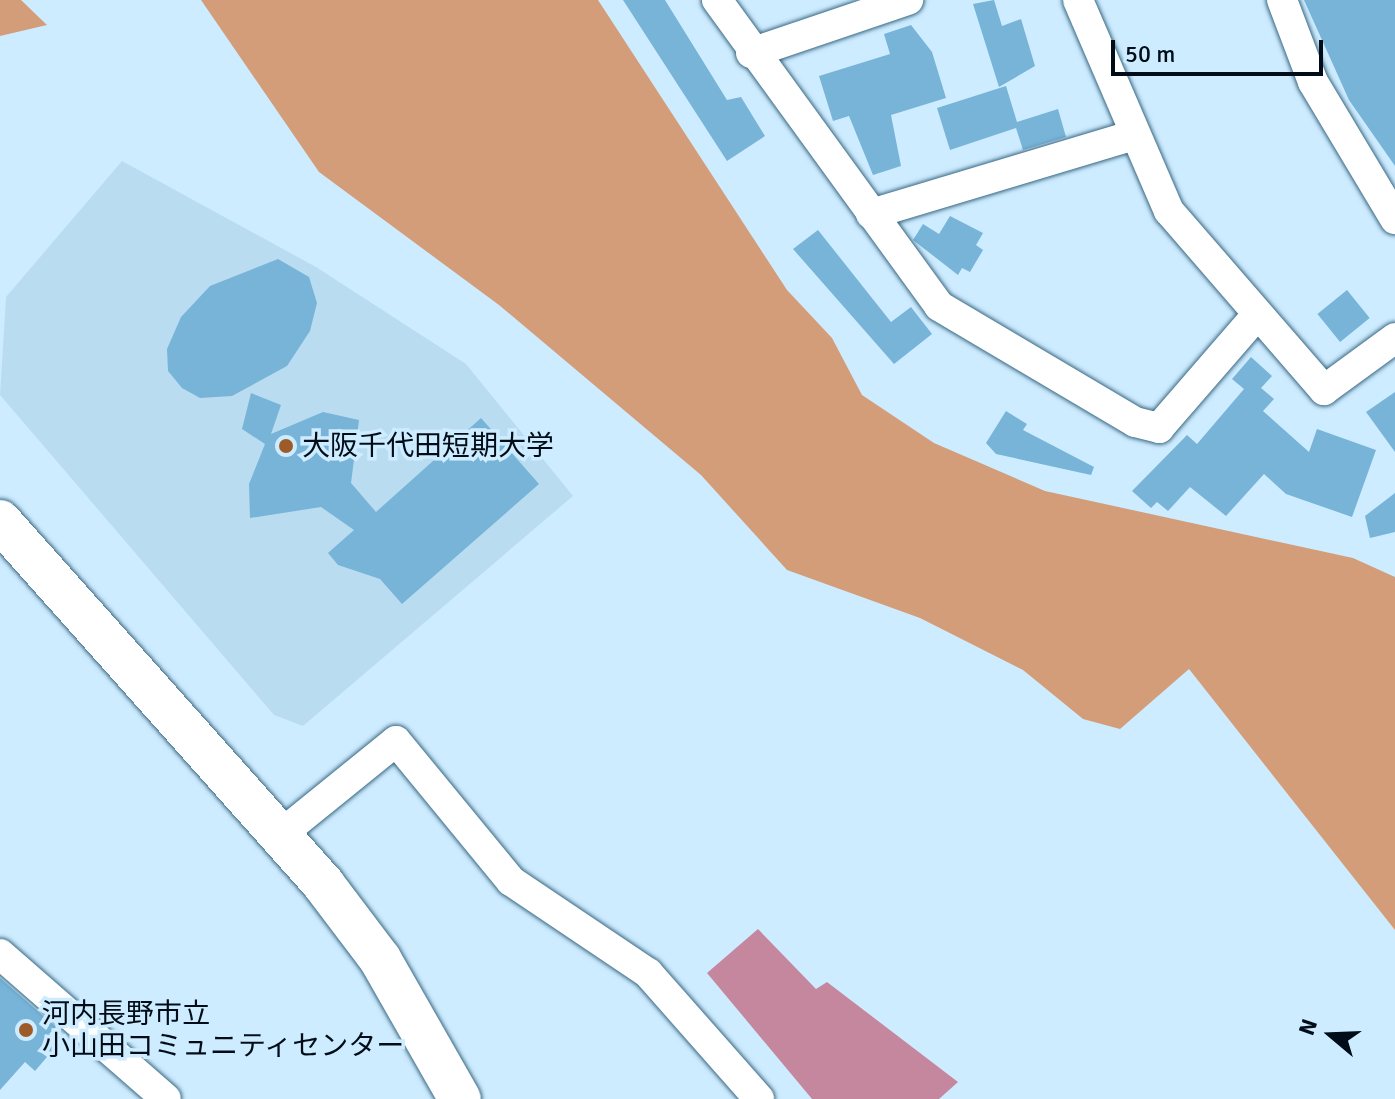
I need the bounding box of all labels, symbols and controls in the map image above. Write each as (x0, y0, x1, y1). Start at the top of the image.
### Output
scale bar (1115, 24, 1327, 74)
text: 50 m (1125, 39, 1175, 69)
place label: 大阪千代田短期大学 (302, 429, 554, 463)
marker: 大阪千代田短期大学 (277, 437, 295, 455)
north arrow (1291, 995, 1371, 1075)
place label: 河内長野市立 小山田コミュニティセンター (42, 997, 406, 1063)
text: N (1293, 1015, 1323, 1039)
marker: 河内長野市立 小山田コミュニティセンター (17, 1021, 35, 1039)

